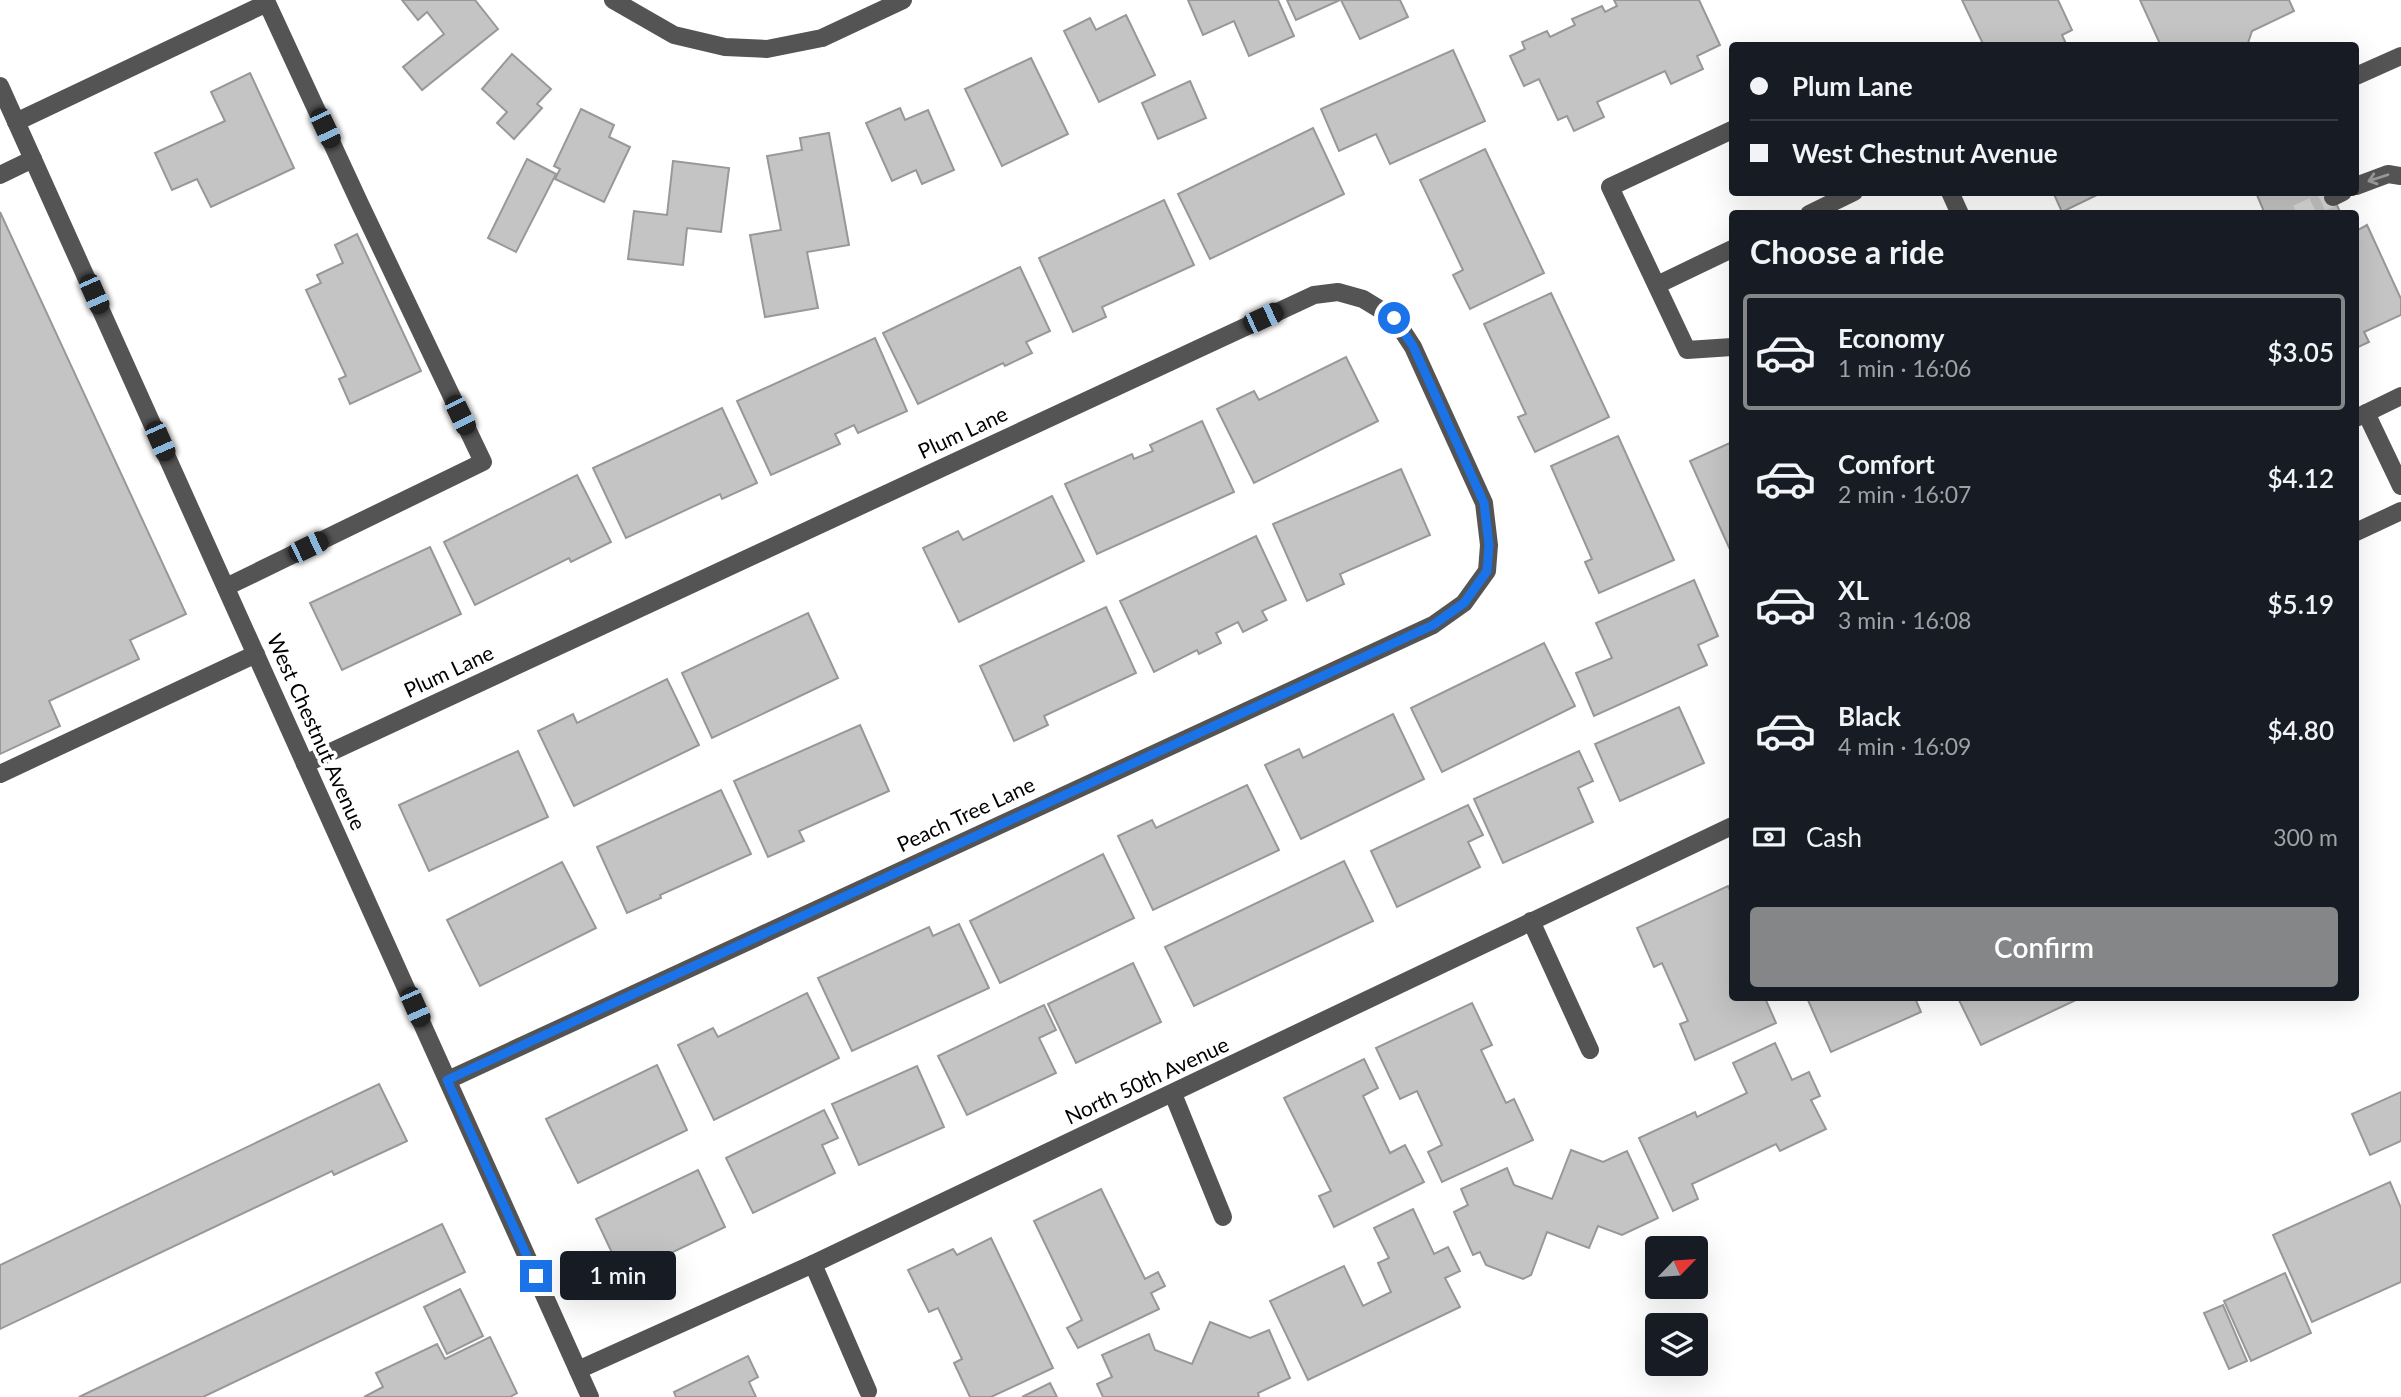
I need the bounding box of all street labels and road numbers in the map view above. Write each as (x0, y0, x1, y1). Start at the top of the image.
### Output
street label: Plum Lane (914, 400, 1011, 463)
street label: West Chestnut Avenue (263, 629, 372, 833)
street label: Plum Lane (400, 639, 497, 702)
street label: Peach Tree Lane (893, 771, 1038, 856)
street label: North 50th Avenue (1061, 1031, 1232, 1129)

